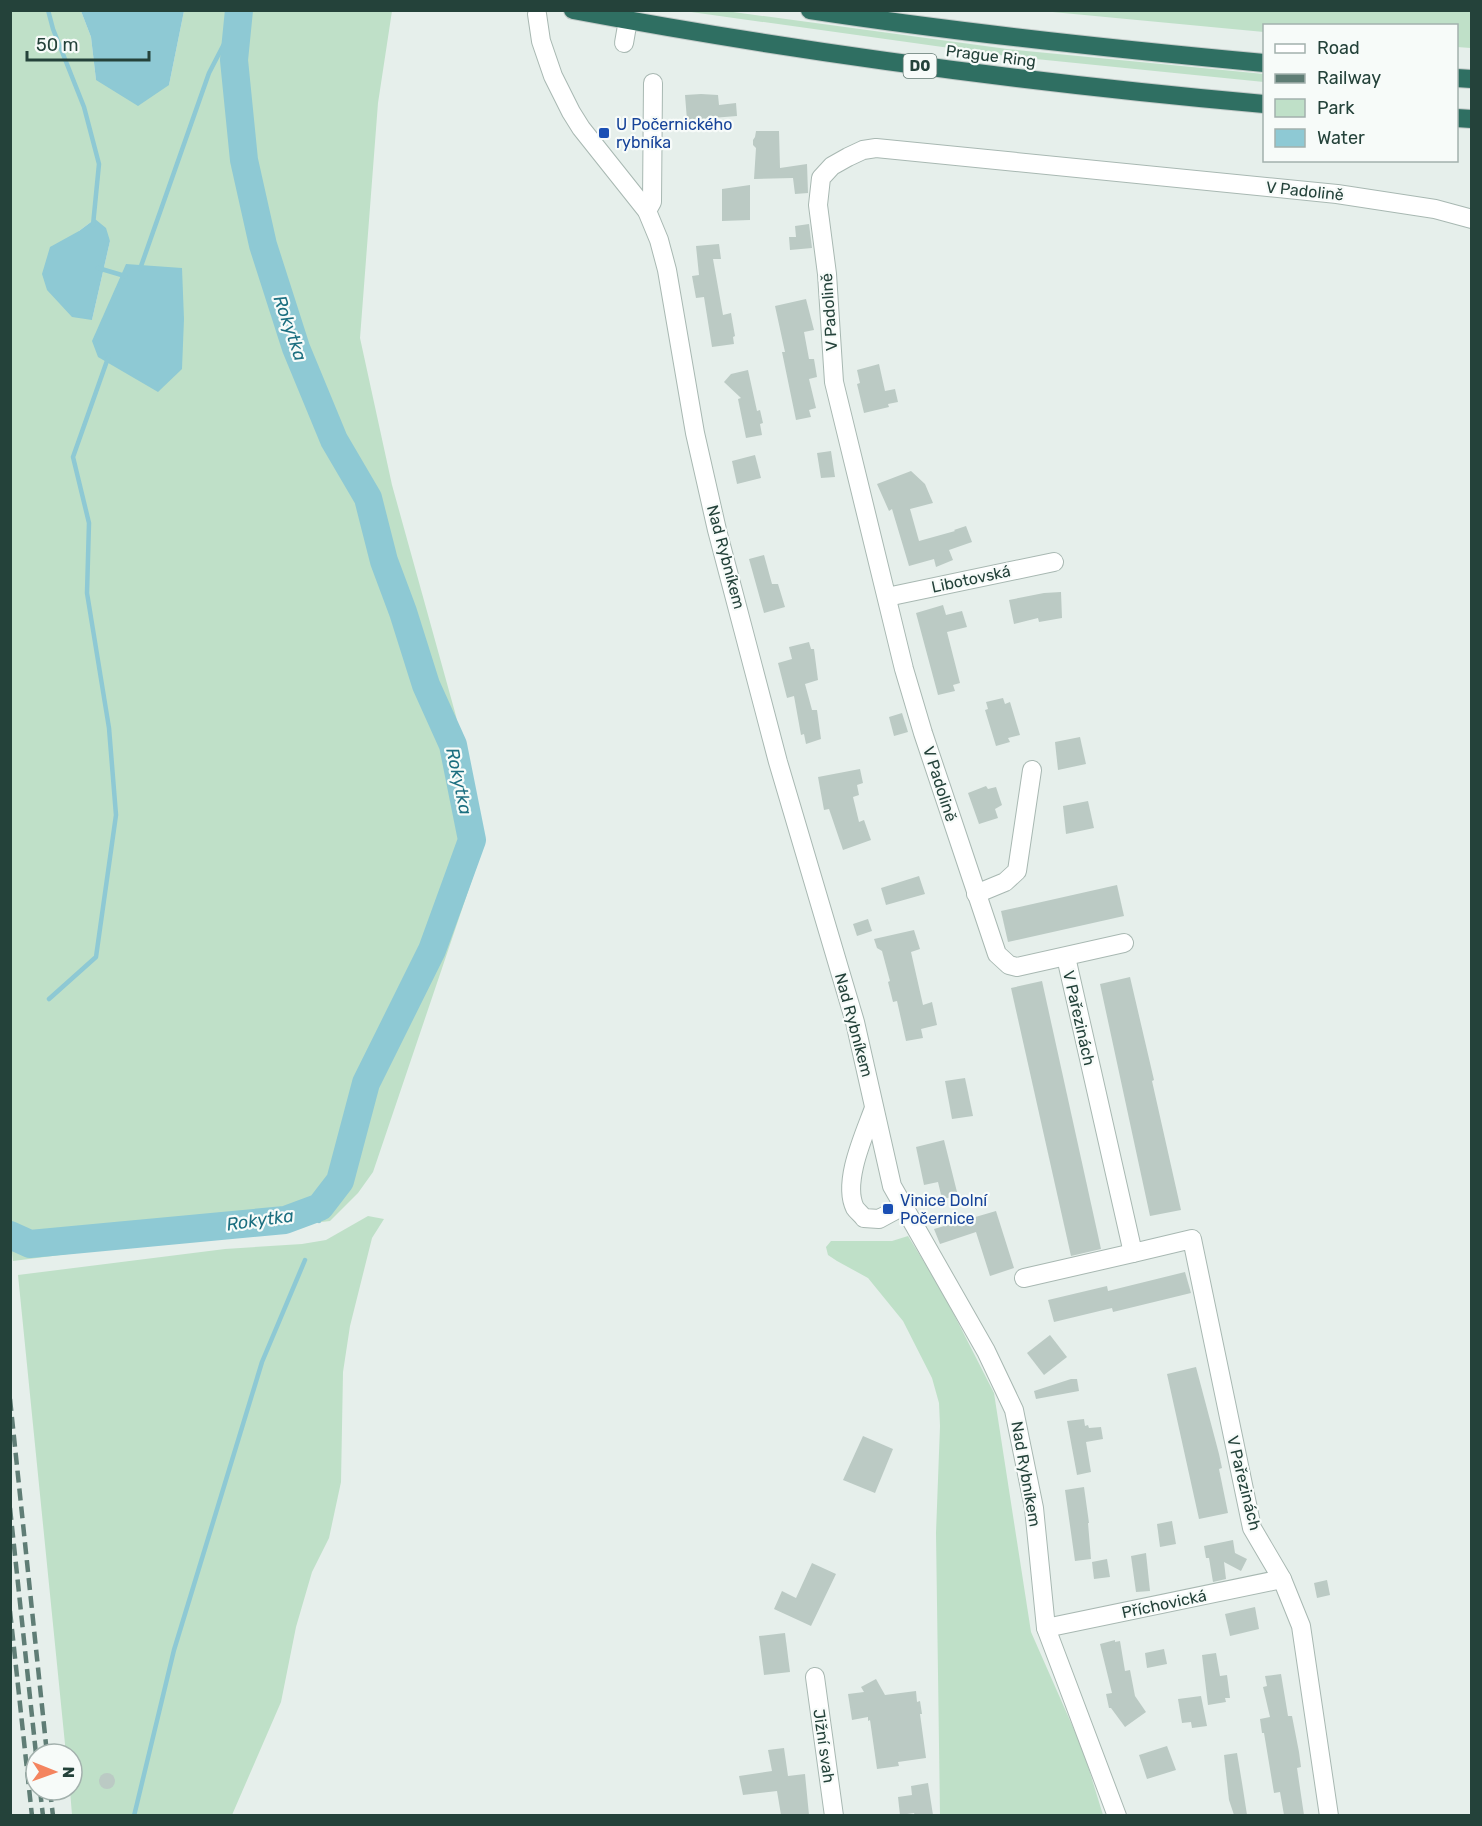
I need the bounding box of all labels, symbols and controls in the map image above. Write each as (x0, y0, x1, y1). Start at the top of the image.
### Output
scale bar (27, 24, 148, 62)
legend (1263, 24, 1458, 162)
text: 50 m (36, 34, 79, 56)
text: Road (1317, 37, 1360, 59)
street label: Prague Ring (945, 41, 1037, 71)
road number: D0 (904, 54, 936, 78)
text: Railway (1317, 67, 1381, 89)
text: Park (1317, 97, 1355, 119)
place label: U Počernického rybníka (616, 115, 733, 152)
marker: U Počernického rybníka (597, 126, 611, 140)
text: Water (1317, 127, 1365, 149)
street label: V Padolině (1265, 177, 1345, 205)
street label: V Padolině (817, 272, 841, 352)
water label: Rokytka (269, 292, 312, 364)
street label: Nad Rybníkem (703, 503, 749, 611)
street label: Libotovská (930, 561, 1012, 597)
street label: V Padolině (919, 744, 961, 824)
water label: Rokytka (441, 745, 477, 817)
street label: V Pařezinách (1059, 969, 1099, 1067)
street label: Nad Rybníkem (831, 971, 877, 1079)
place label: Vinice Dolní Počernice (900, 1191, 988, 1228)
marker: Vinice Dolní Počernice (881, 1202, 895, 1216)
water label: Rokytka (225, 1204, 296, 1236)
street label: Nad Rybníkem (1007, 1420, 1045, 1528)
street label: V Pařezinách (1223, 1434, 1265, 1532)
street label: Příchovická (1120, 1586, 1208, 1622)
street label: Jižní svah (809, 1708, 839, 1784)
north arrow (24, 1742, 84, 1802)
text: N (59, 1766, 78, 1778)

